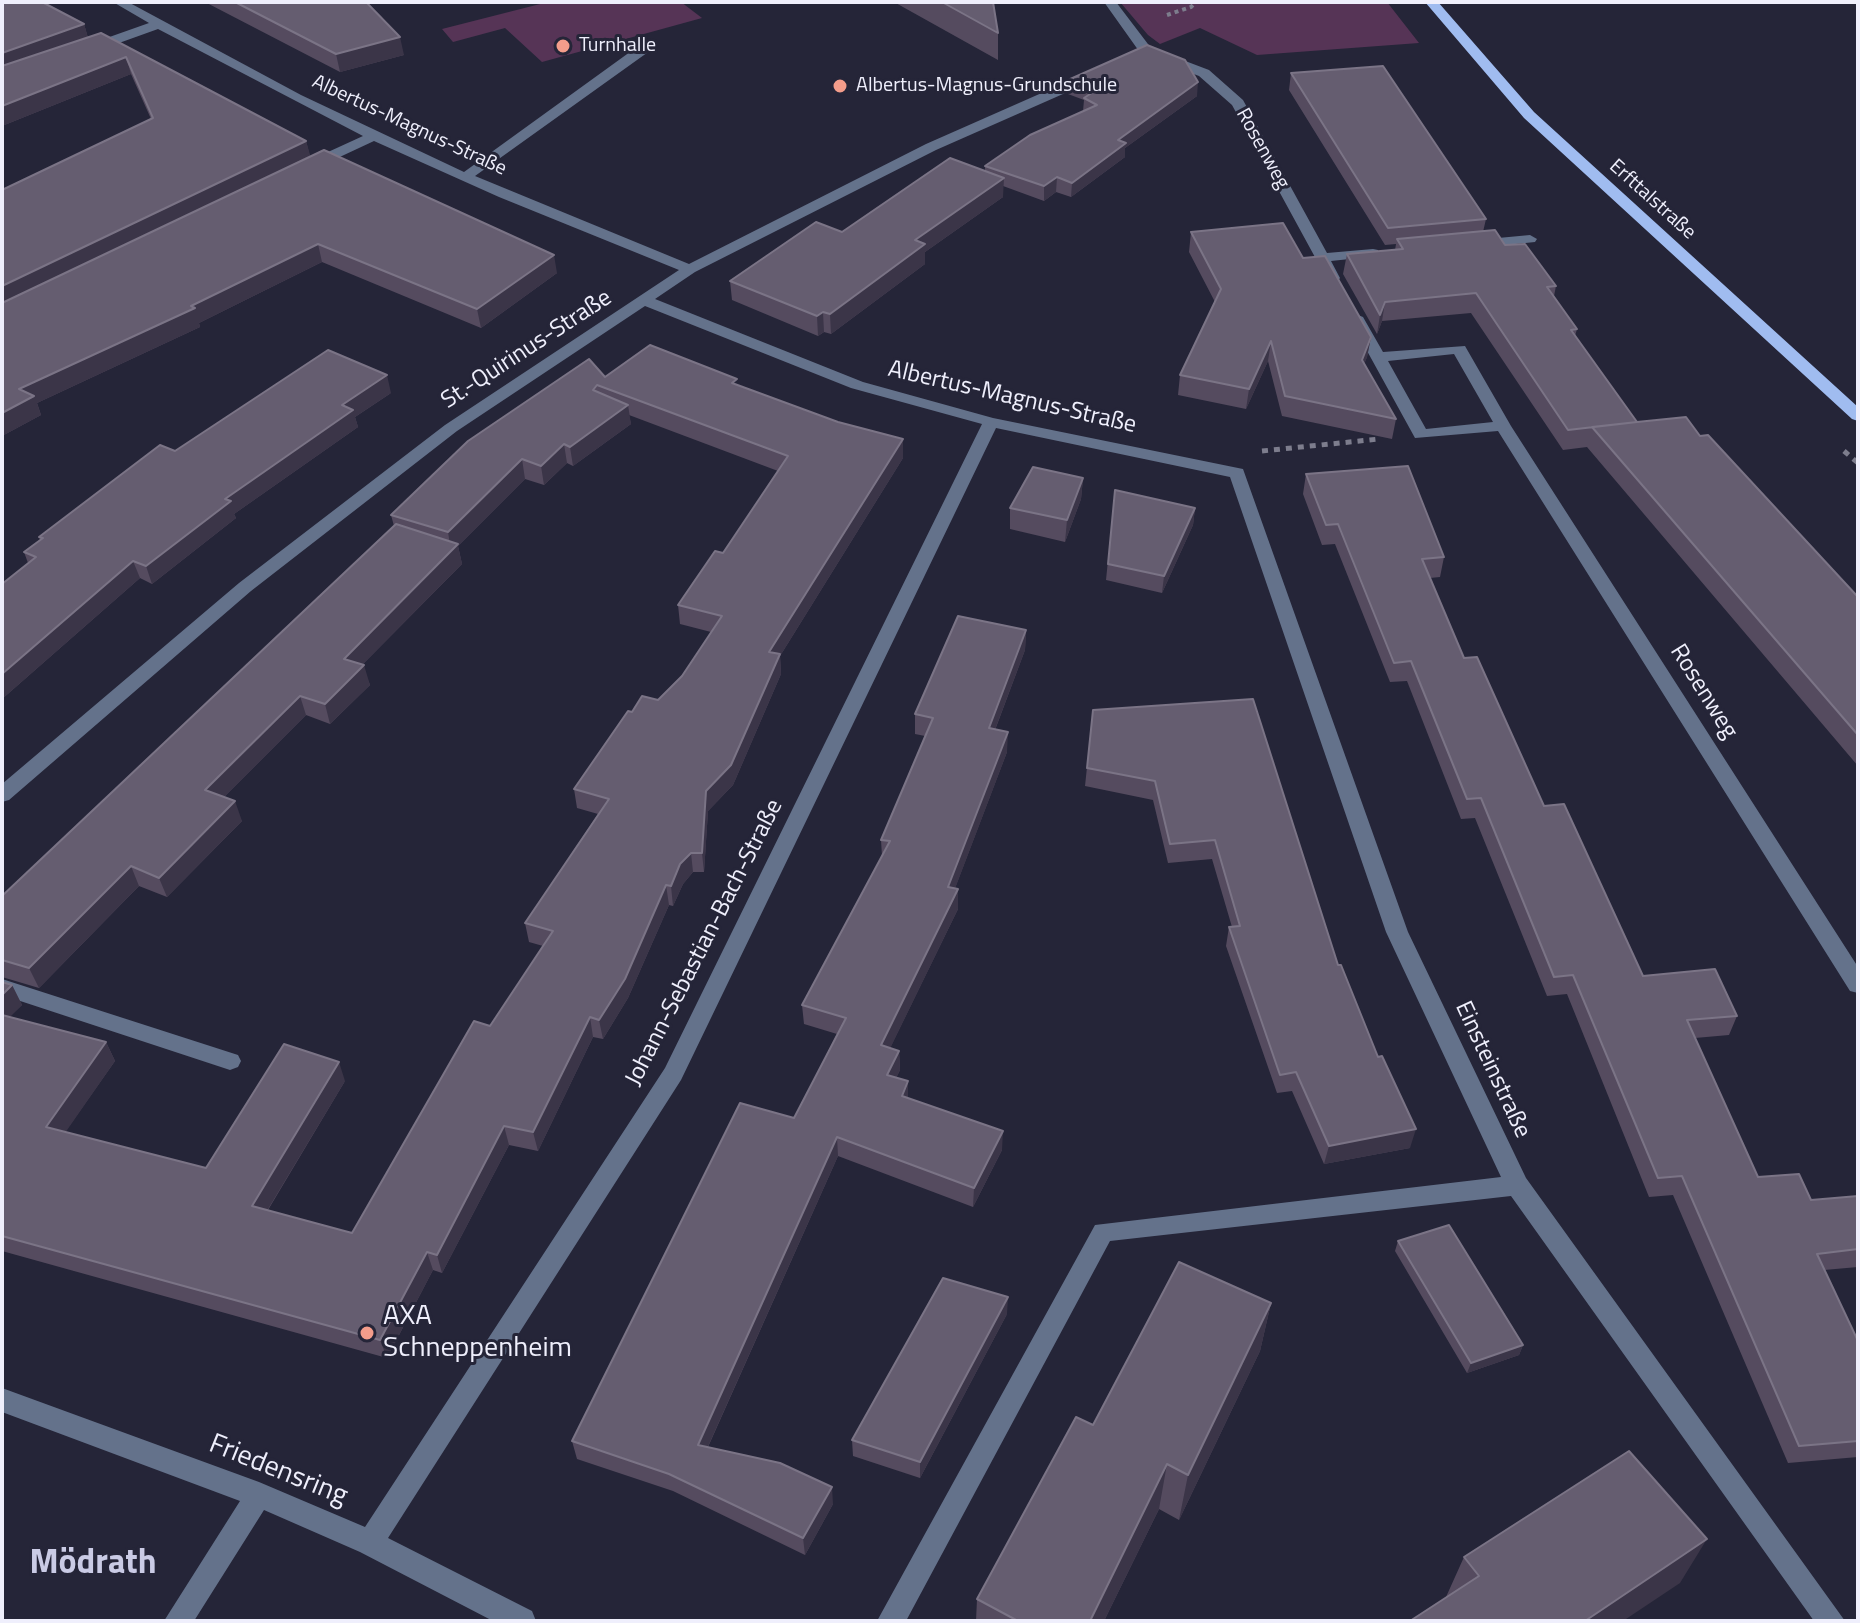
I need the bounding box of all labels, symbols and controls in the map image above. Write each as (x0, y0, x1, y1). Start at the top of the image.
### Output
place label: Turnhalle (579, 34, 656, 58)
marker: Turnhalle (554, 37, 572, 55)
street label: Albertus-Magnus-Straße (308, 70, 510, 182)
place label: Albertus-Magnus-Grundschule (856, 74, 1117, 98)
marker: Albertus-Magnus-Grundschule (831, 77, 849, 95)
street label: Rosenweg (1230, 105, 1294, 193)
street label: Erfttalstraße (1604, 155, 1700, 245)
street label: St.-Quirinus-Straße (436, 284, 618, 416)
street label: Albertus-Magnus-Straße (885, 355, 1139, 441)
street label: Rosenweg (1663, 639, 1743, 745)
street label: Johann-Sebastian-Bach-Straße (620, 795, 790, 1091)
street label: Einsteinstraße (1448, 997, 1536, 1143)
place label: AXA Schneppenheim (383, 1300, 572, 1366)
marker: AXA Schneppenheim (358, 1324, 376, 1342)
street label: Friedensring (204, 1428, 352, 1514)
district label: Mödrath (30, 1545, 156, 1585)

